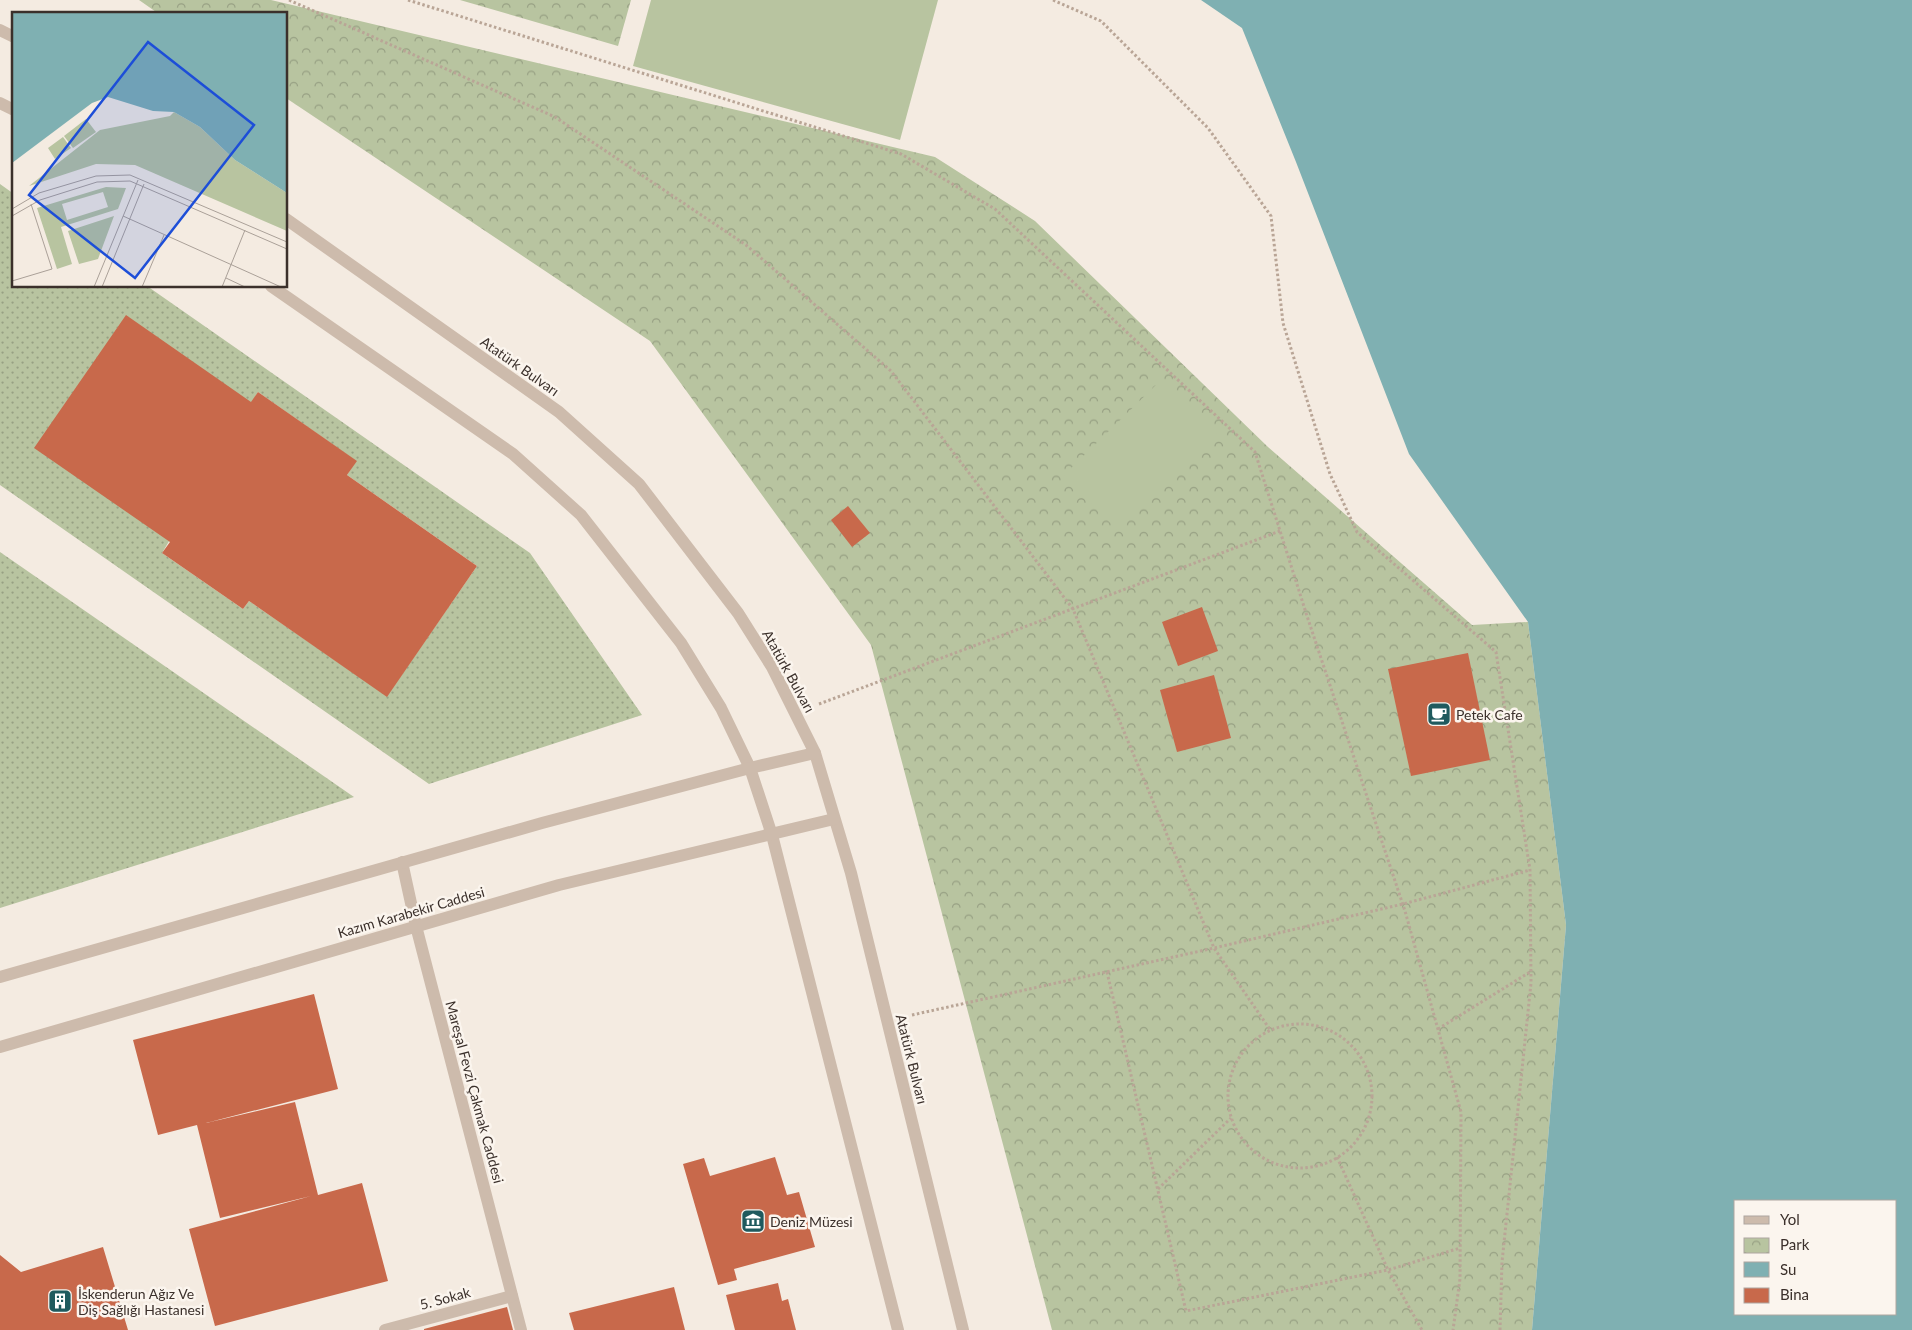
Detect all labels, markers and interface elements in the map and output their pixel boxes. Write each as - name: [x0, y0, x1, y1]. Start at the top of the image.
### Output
- inset map: [12, 12, 288, 288]
- street label: Atatürk Bulvarı: [477, 333, 563, 399]
- street label: Atatürk Bulvarı: [759, 627, 819, 715]
- cafe icon: Petek Cafe: [1426, 701, 1452, 727]
- place label: Petek Cafe: [1456, 706, 1523, 723]
- street label: Kazım Karabekir Caddesi: [336, 883, 486, 941]
- street label: Mareşal Fevzi Çakmak Caddesi: [442, 999, 508, 1185]
- street label: Atatürk Bulvarı: [893, 1012, 931, 1106]
- legend: [1734, 1200, 1897, 1315]
- museum icon: Deniz Müzesi: [740, 1208, 766, 1234]
- text: Yol: [1780, 1210, 1800, 1228]
- place label: Deniz Müzesi: [770, 1213, 853, 1230]
- text: Park: [1780, 1235, 1810, 1253]
- text: Su: [1780, 1260, 1796, 1278]
- street label: 5. Sokak: [418, 1283, 473, 1313]
- place label: İskenderun Ağız Ve Diş Sağlığı Hastanesi: [78, 1285, 204, 1318]
- text: Bina: [1780, 1285, 1809, 1303]
- building icon: İskenderun Ağız Ve Diş Sağlığı Hastanesi: [47, 1288, 73, 1314]

